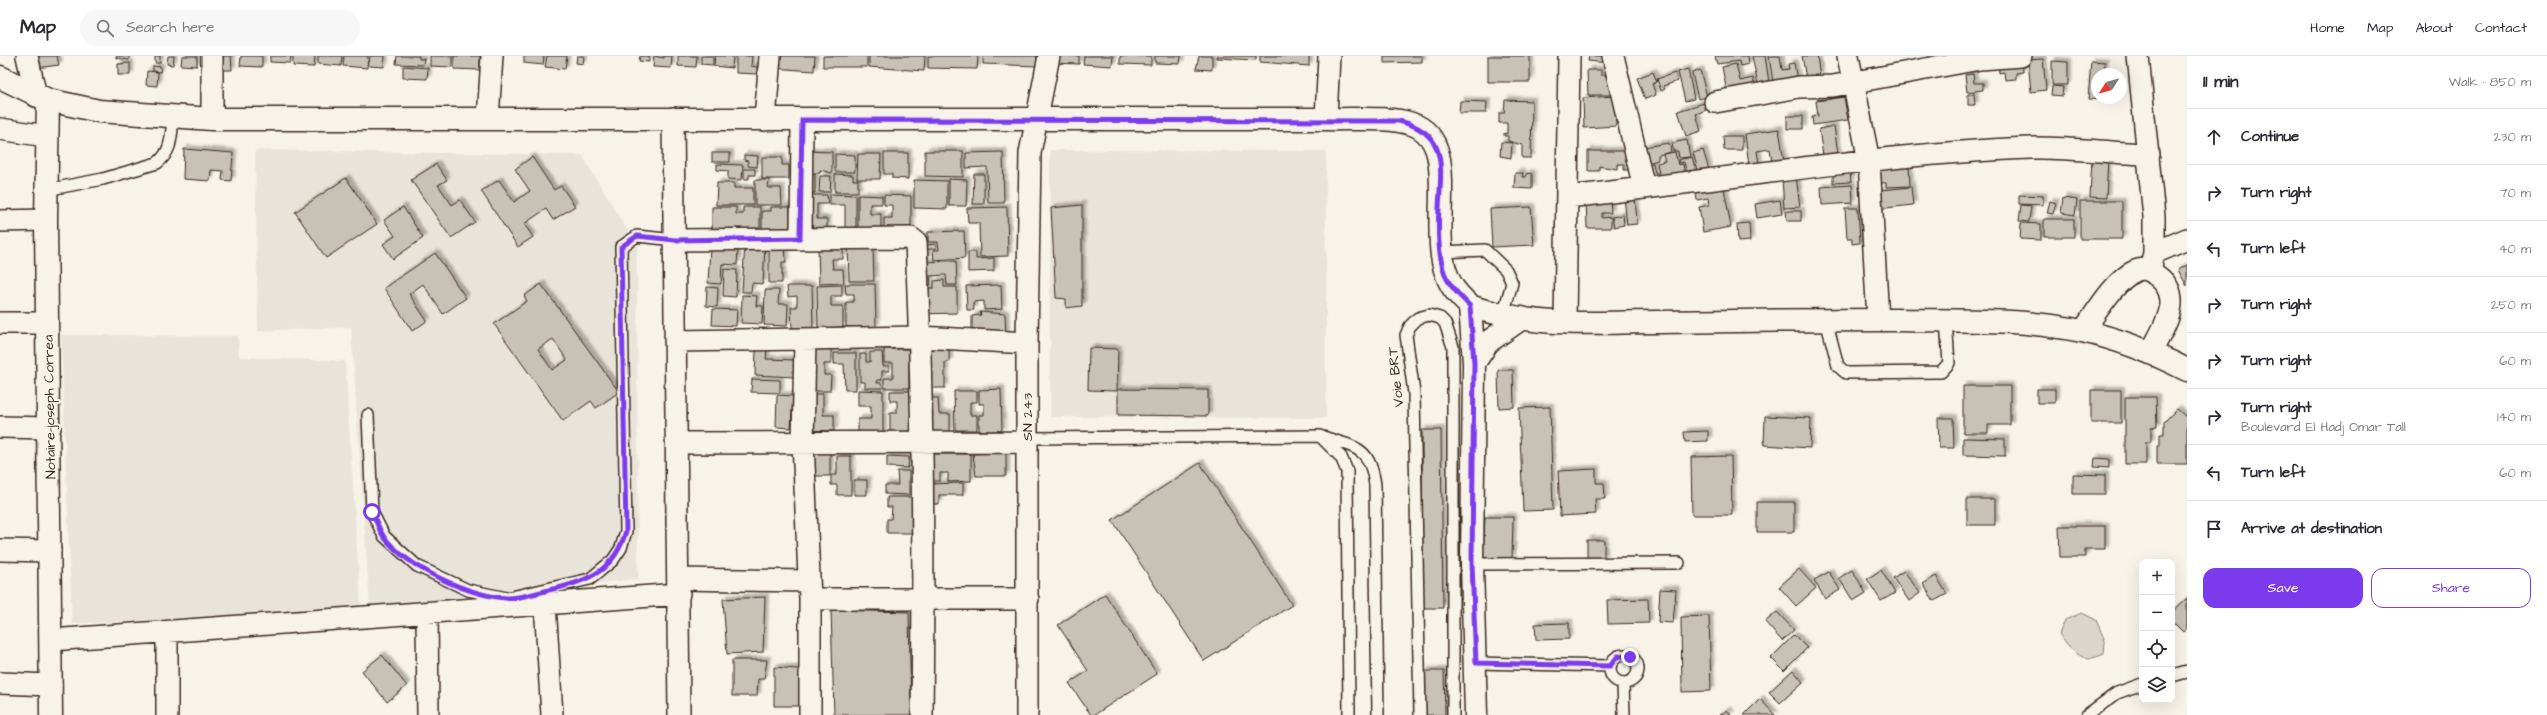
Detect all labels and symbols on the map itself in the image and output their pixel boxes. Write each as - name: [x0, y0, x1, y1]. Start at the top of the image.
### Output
- north arrow: [2091, 68, 2127, 104]
- street label: Notaire-joseph Correa: [39, 335, 61, 479]
- street label: Voie BRT: [1383, 345, 1409, 408]
- street label: SN 243: [1018, 393, 1038, 441]
- route start: [363, 503, 381, 521]
- route end: [1621, 648, 1639, 666]

